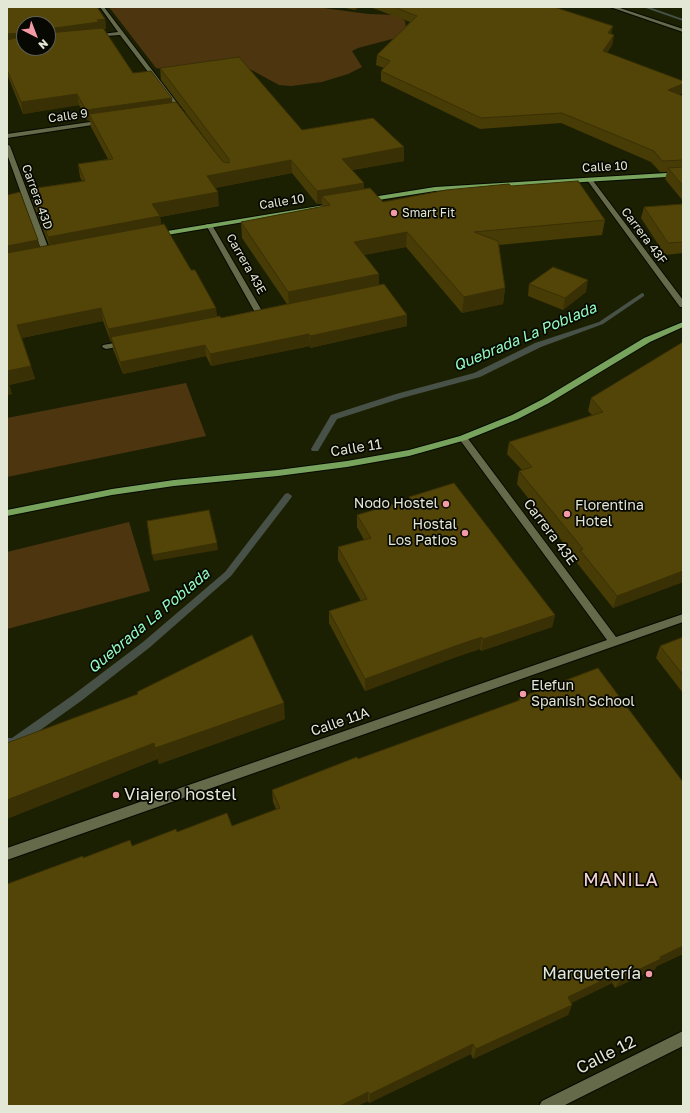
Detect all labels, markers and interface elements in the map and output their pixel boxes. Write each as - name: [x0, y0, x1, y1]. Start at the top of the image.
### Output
- north arrow: [16, 16, 56, 56]
- text: N: [36, 37, 51, 52]
- street label: Calle 9: [47, 106, 89, 126]
- street label: Calle 10: [582, 159, 628, 175]
- street label: Carrera 43D: [19, 162, 55, 232]
- street label: Calle 10: [258, 191, 306, 213]
- street label: Carrera 43F: [618, 205, 670, 267]
- place label: Smart Fit: [402, 206, 455, 220]
- marker: Smart Fit: [389, 208, 399, 218]
- street label: Carrera 43E: [223, 231, 269, 297]
- water label: Quebrada La Poblada: [451, 299, 599, 375]
- street label: Calle 11: [329, 436, 383, 460]
- place label: Nodo Hostel: [354, 496, 438, 512]
- street label: Carrera 43E: [520, 496, 580, 568]
- place label: Florentina Hotel: [575, 498, 644, 530]
- marker: Nodo Hostel: [441, 499, 451, 509]
- marker: Florentina Hotel: [562, 509, 572, 519]
- place label: Hostal Los Patios: [388, 517, 457, 550]
- marker: Hostal Los Patios: [460, 528, 470, 538]
- water label: Quebrada La Poblada: [84, 565, 214, 677]
- place label: Elefun Spanish School: [531, 678, 635, 710]
- marker: Elefun Spanish School: [518, 689, 528, 699]
- street label: Calle 11A: [309, 704, 371, 740]
- place label: Viajero hostel: [124, 785, 237, 805]
- marker: Viajero hostel: [111, 790, 121, 800]
- district label: MANILA: [583, 869, 659, 891]
- place label: Marquetería: [542, 964, 641, 984]
- marker: Marquetería: [644, 969, 654, 979]
- street label: Calle 12: [573, 1031, 639, 1079]

